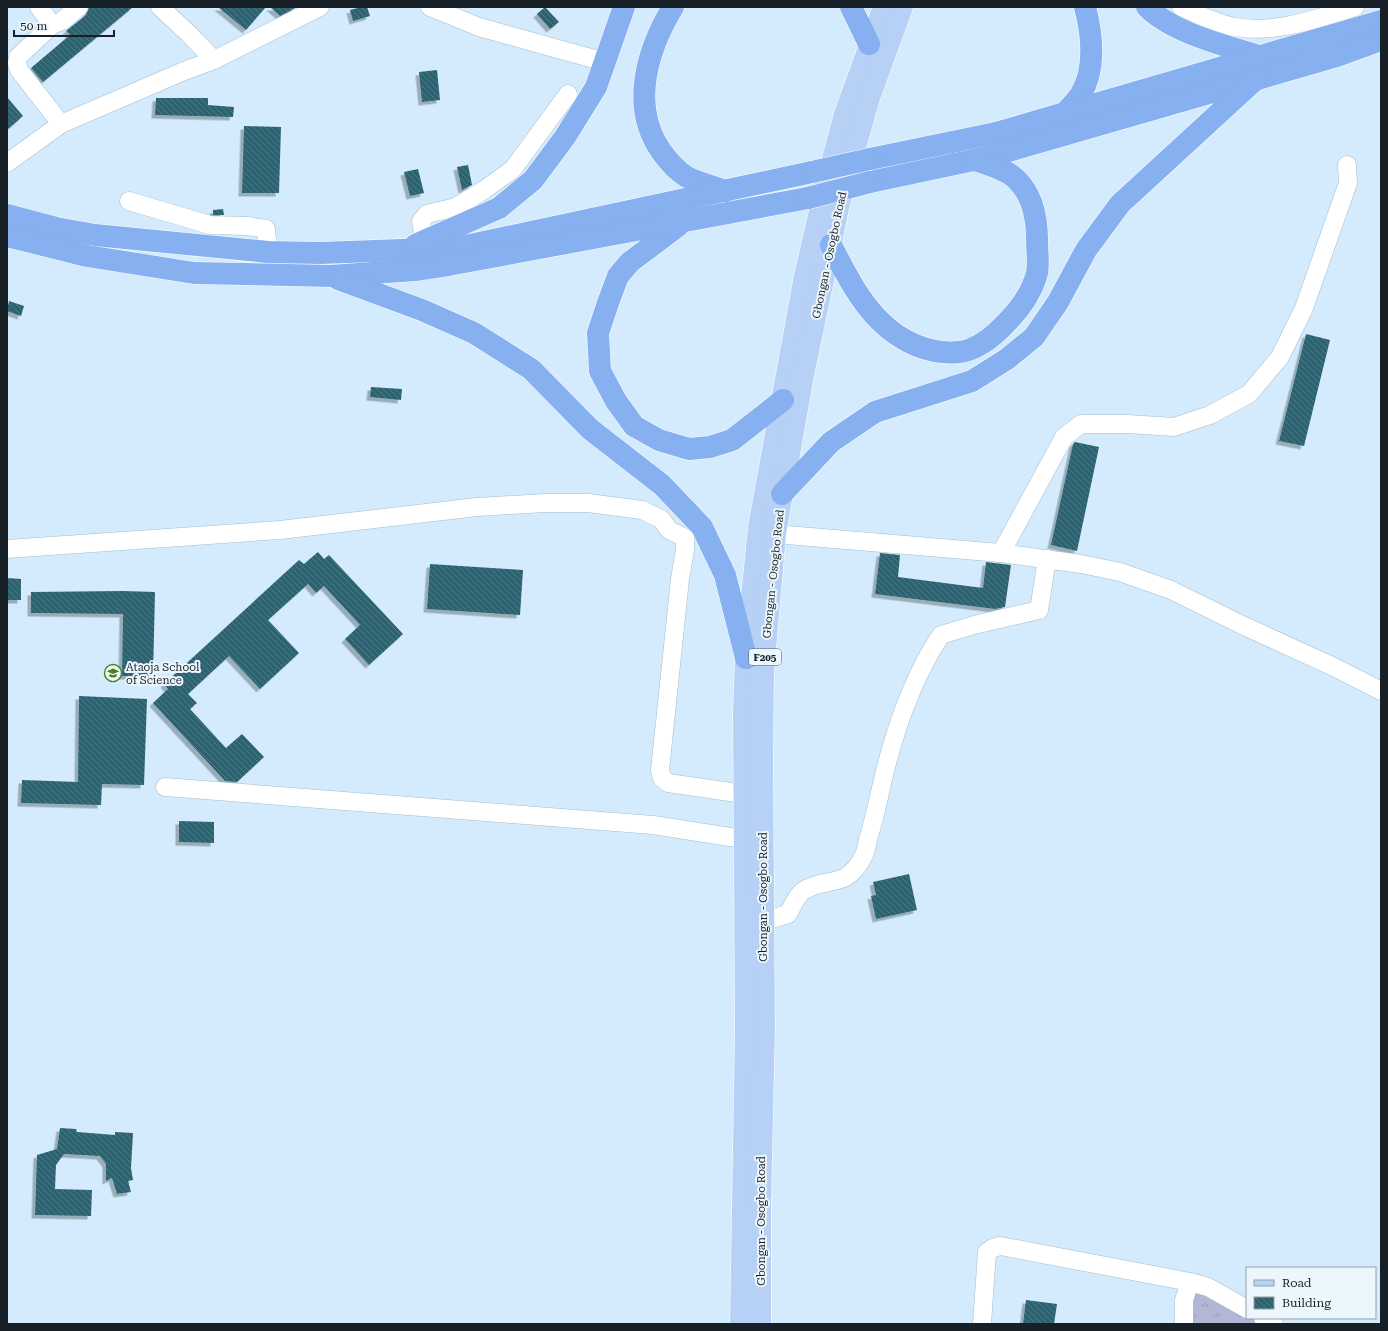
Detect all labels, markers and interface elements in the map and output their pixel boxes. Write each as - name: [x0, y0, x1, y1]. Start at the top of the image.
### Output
- scale bar: [14, 12, 114, 38]
- text: 50 m: [20, 19, 47, 33]
- street label: Gbongan - Osogbo Road: [810, 190, 849, 320]
- street label: Gbongan - Osogbo Road: [760, 509, 787, 639]
- road number: F205: [749, 649, 781, 665]
- place label: Ataoja School of Science: [126, 661, 200, 687]
- school or university icon: Ataoja School of Science: [103, 663, 123, 683]
- street label: Gbongan - Osogbo Road: [757, 832, 770, 962]
- street label: Gbongan - Osogbo Road: [755, 1156, 768, 1286]
- legend: [1246, 1267, 1376, 1319]
- text: Road: [1282, 1276, 1312, 1290]
- text: Building: [1282, 1296, 1331, 1310]

